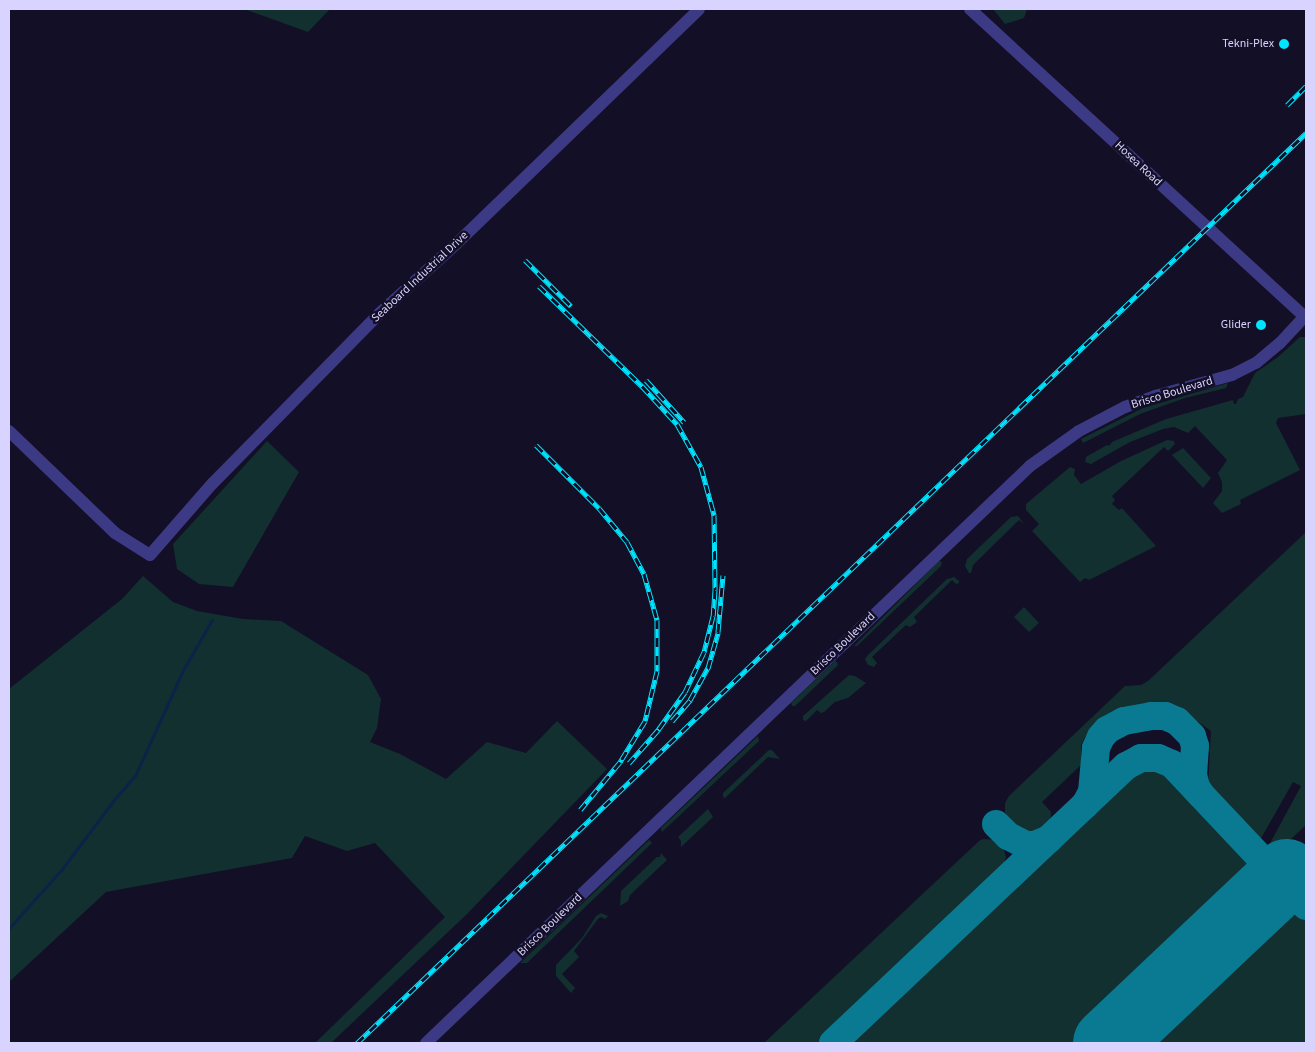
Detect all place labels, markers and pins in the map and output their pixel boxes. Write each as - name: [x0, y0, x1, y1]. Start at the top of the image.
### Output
- place label: Tekni-Plex: [1222, 37, 1274, 51]
- marker: Tekni-Plex: [1278, 38, 1290, 50]
- place label: Glider: [1221, 318, 1251, 332]
- marker: Glider: [1255, 319, 1267, 331]

